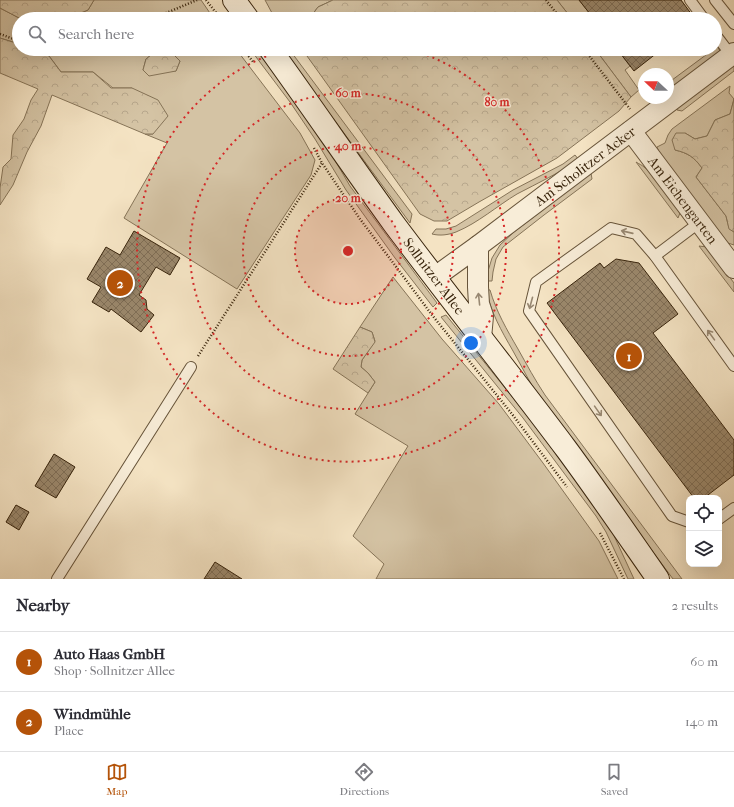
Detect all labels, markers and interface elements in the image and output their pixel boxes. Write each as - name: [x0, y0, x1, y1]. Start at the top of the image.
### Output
- search box: [12, 12, 722, 56]
- icon: search: [26, 23, 48, 45]
- text: Search here: [58, 25, 134, 43]
- north arrow: [638, 68, 674, 104]
- text: 60 m: [335, 86, 362, 100]
- text: 80 m: [484, 95, 511, 109]
- street label: Am Scholitzer Acker: [531, 123, 639, 210]
- text: 40 m: [334, 139, 362, 154]
- street label: Am Eichengarten: [644, 152, 721, 247]
- text: 20 m: [335, 191, 362, 205]
- one-way arrow: [621, 227, 634, 235]
- street label: Sollnitzer Allee: [399, 235, 468, 318]
- centre of rings: [341, 244, 355, 258]
- pin: 2: [107, 268, 133, 298]
- one-way arrow: [476, 293, 483, 306]
- one-way arrow: [527, 296, 534, 309]
- one-way arrow: [707, 329, 715, 340]
- your location: [461, 333, 481, 353]
- pin: 1: [616, 341, 642, 371]
- one-way arrow: [594, 405, 602, 416]
- map controls: [686, 495, 722, 567]
- button: locate: [686, 495, 722, 531]
- button: layers: [686, 531, 722, 567]
- text: Nearby: [16, 595, 70, 615]
- text: 2 results: [672, 598, 718, 613]
- text: Auto Haas GmbH: [54, 645, 165, 663]
- text: 1: [27, 654, 31, 669]
- text: 60 m: [690, 654, 718, 669]
- text: Shop · Sollnitzer Allee: [54, 663, 175, 678]
- text: Windmühle: [54, 705, 131, 723]
- text: 2: [26, 714, 32, 729]
- text: 140 m: [685, 714, 718, 729]
- text: Place: [54, 723, 84, 738]
- tab: Map: [106, 761, 128, 798]
- tab: Directions: [340, 761, 389, 798]
- tab: Saved: [601, 761, 628, 798]

